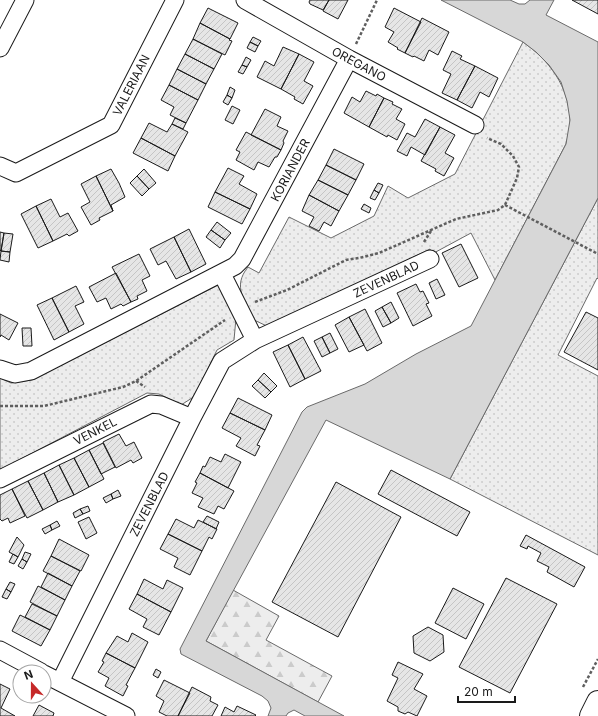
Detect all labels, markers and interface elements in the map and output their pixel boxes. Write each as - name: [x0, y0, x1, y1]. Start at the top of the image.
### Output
- street label: OREGANO: [329, 43, 389, 85]
- street label: VALERIAAN: [109, 52, 153, 118]
- street label: KORIANDER: [267, 136, 313, 204]
- street label: ZEVENBLAD: [351, 257, 421, 301]
- street label: VENKEL: [71, 414, 119, 448]
- street label: ZEVENBLAD: [126, 469, 172, 539]
- north arrow: [12, 664, 52, 704]
- text: N: [22, 667, 35, 683]
- scale bar: [458, 678, 515, 704]
- text: 20 m: [464, 684, 493, 699]

